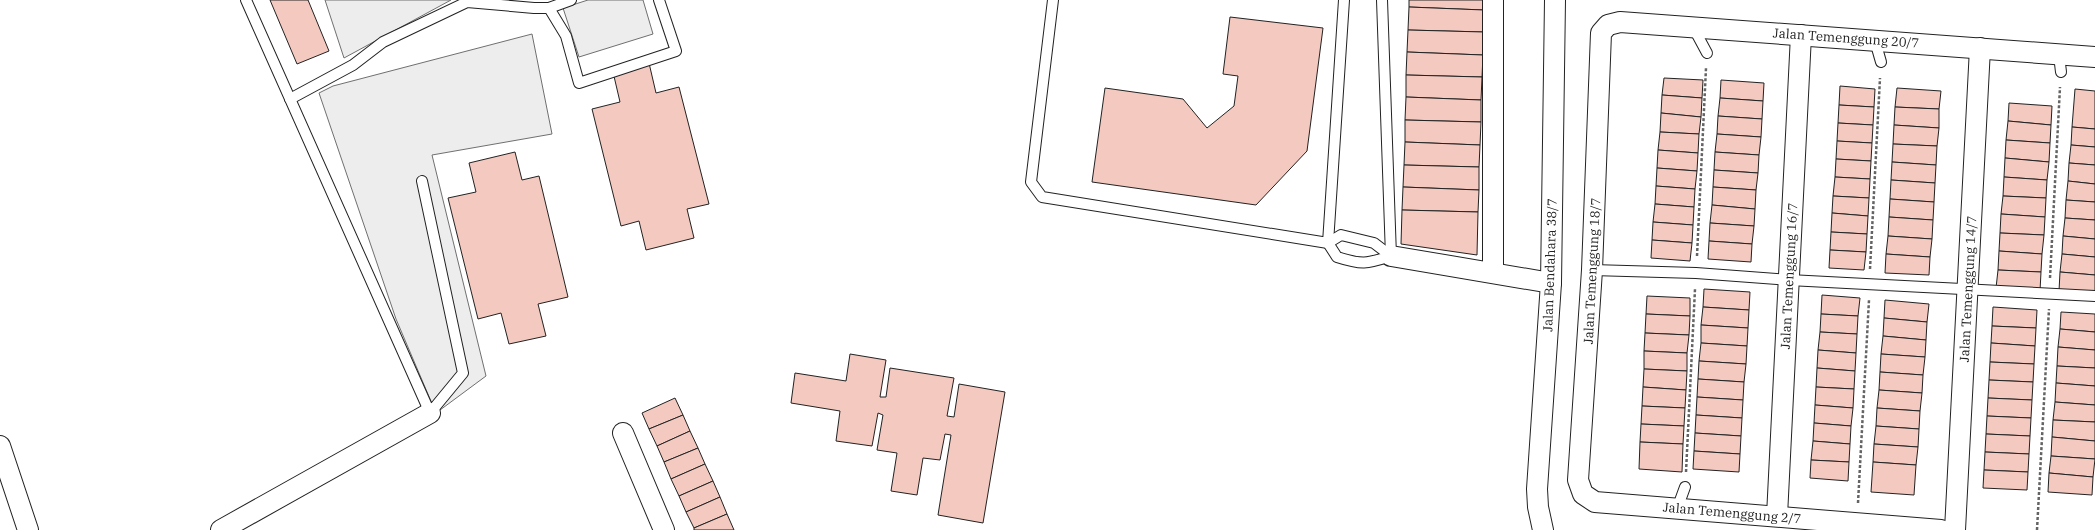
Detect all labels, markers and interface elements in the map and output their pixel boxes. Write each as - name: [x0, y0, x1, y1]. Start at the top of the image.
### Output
- street label: Jalan Temenggung 20/7: [1772, 24, 1920, 52]
- street label: Jalan Temenggung 18/7: [1580, 197, 1604, 345]
- street label: Jalan Bendahara 38/7: [1539, 198, 1561, 332]
- street label: Jalan Temenggung 16/7: [1777, 202, 1801, 350]
- street label: Jalan Temenggung 14/7: [1956, 215, 1980, 363]
- street label: Jalan Temenggung 2/7: [1662, 498, 1802, 528]

